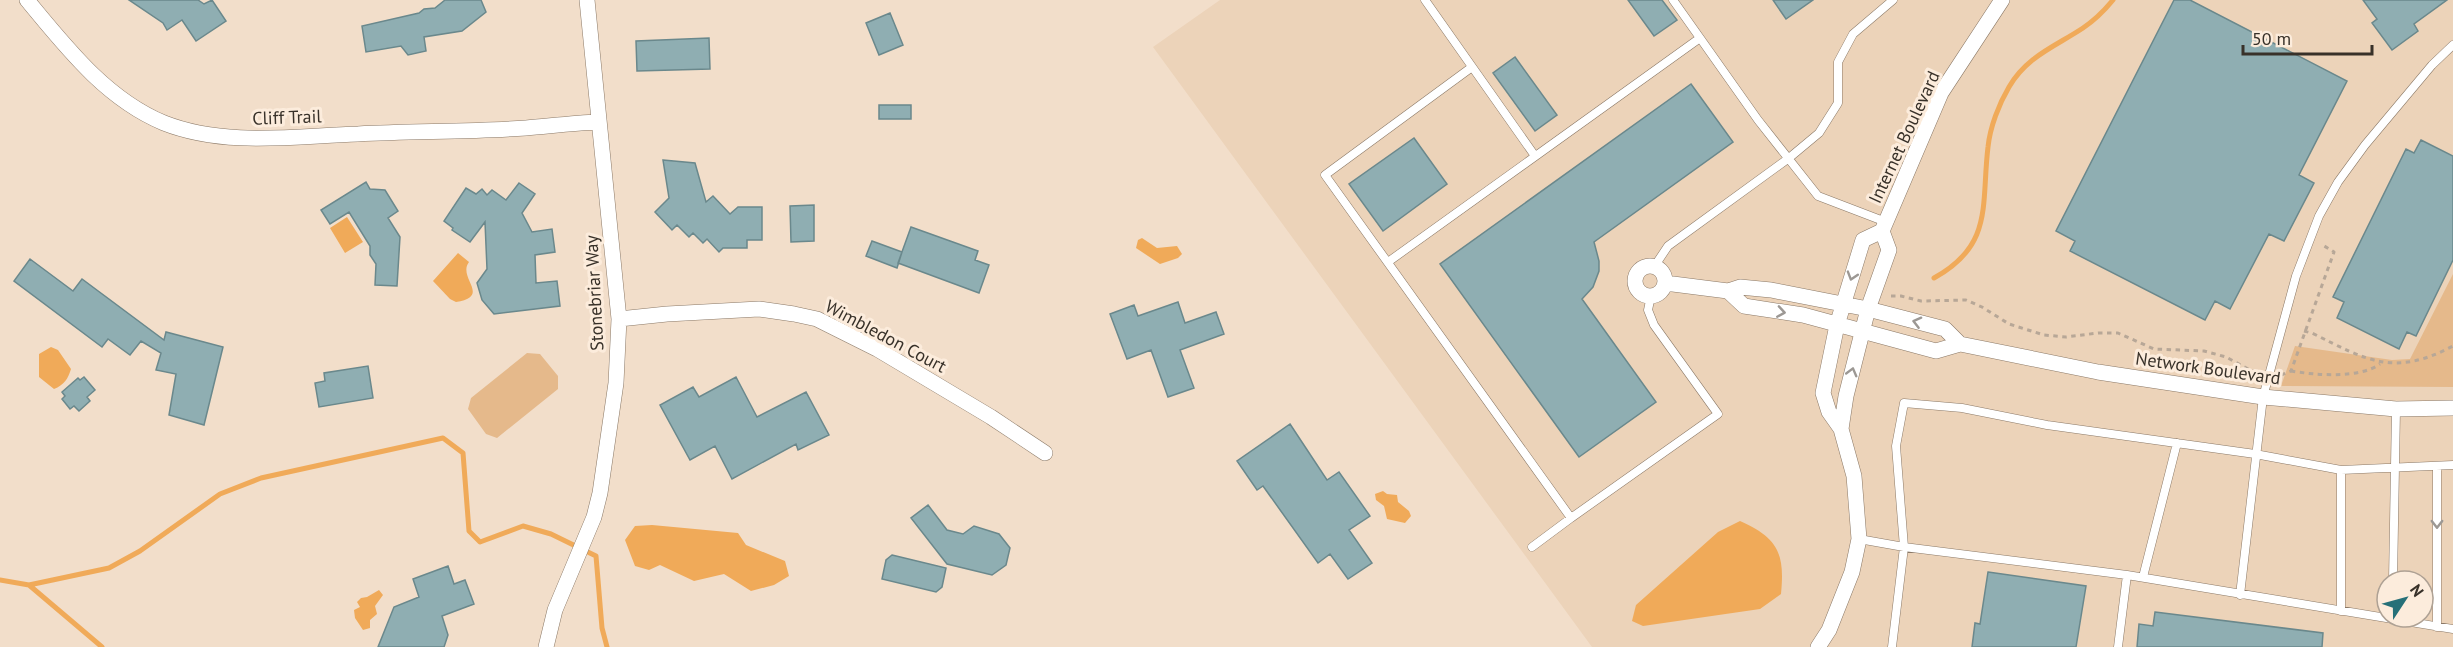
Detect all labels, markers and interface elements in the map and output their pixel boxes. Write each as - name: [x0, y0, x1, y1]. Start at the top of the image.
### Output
- scale bar: [2243, 18, 2372, 56]
- text: 50 m: [2252, 27, 2291, 50]
- street label: Internet Boulevard: [1863, 67, 1945, 207]
- street label: Cliff Trail: [252, 104, 323, 130]
- street label: Stonebriar Way: [579, 234, 609, 351]
- one-way arrow: [1847, 270, 1859, 281]
- street label: Wimbledon Court: [821, 294, 951, 378]
- one-way arrow: [1776, 305, 1785, 317]
- one-way arrow: [1912, 316, 1922, 329]
- street label: Network Boulevard: [2134, 346, 2282, 390]
- one-way arrow: [1845, 367, 1858, 377]
- one-way arrow: [2431, 520, 2443, 529]
- north arrow: [2375, 569, 2435, 629]
- text: N: [2406, 580, 2428, 600]

